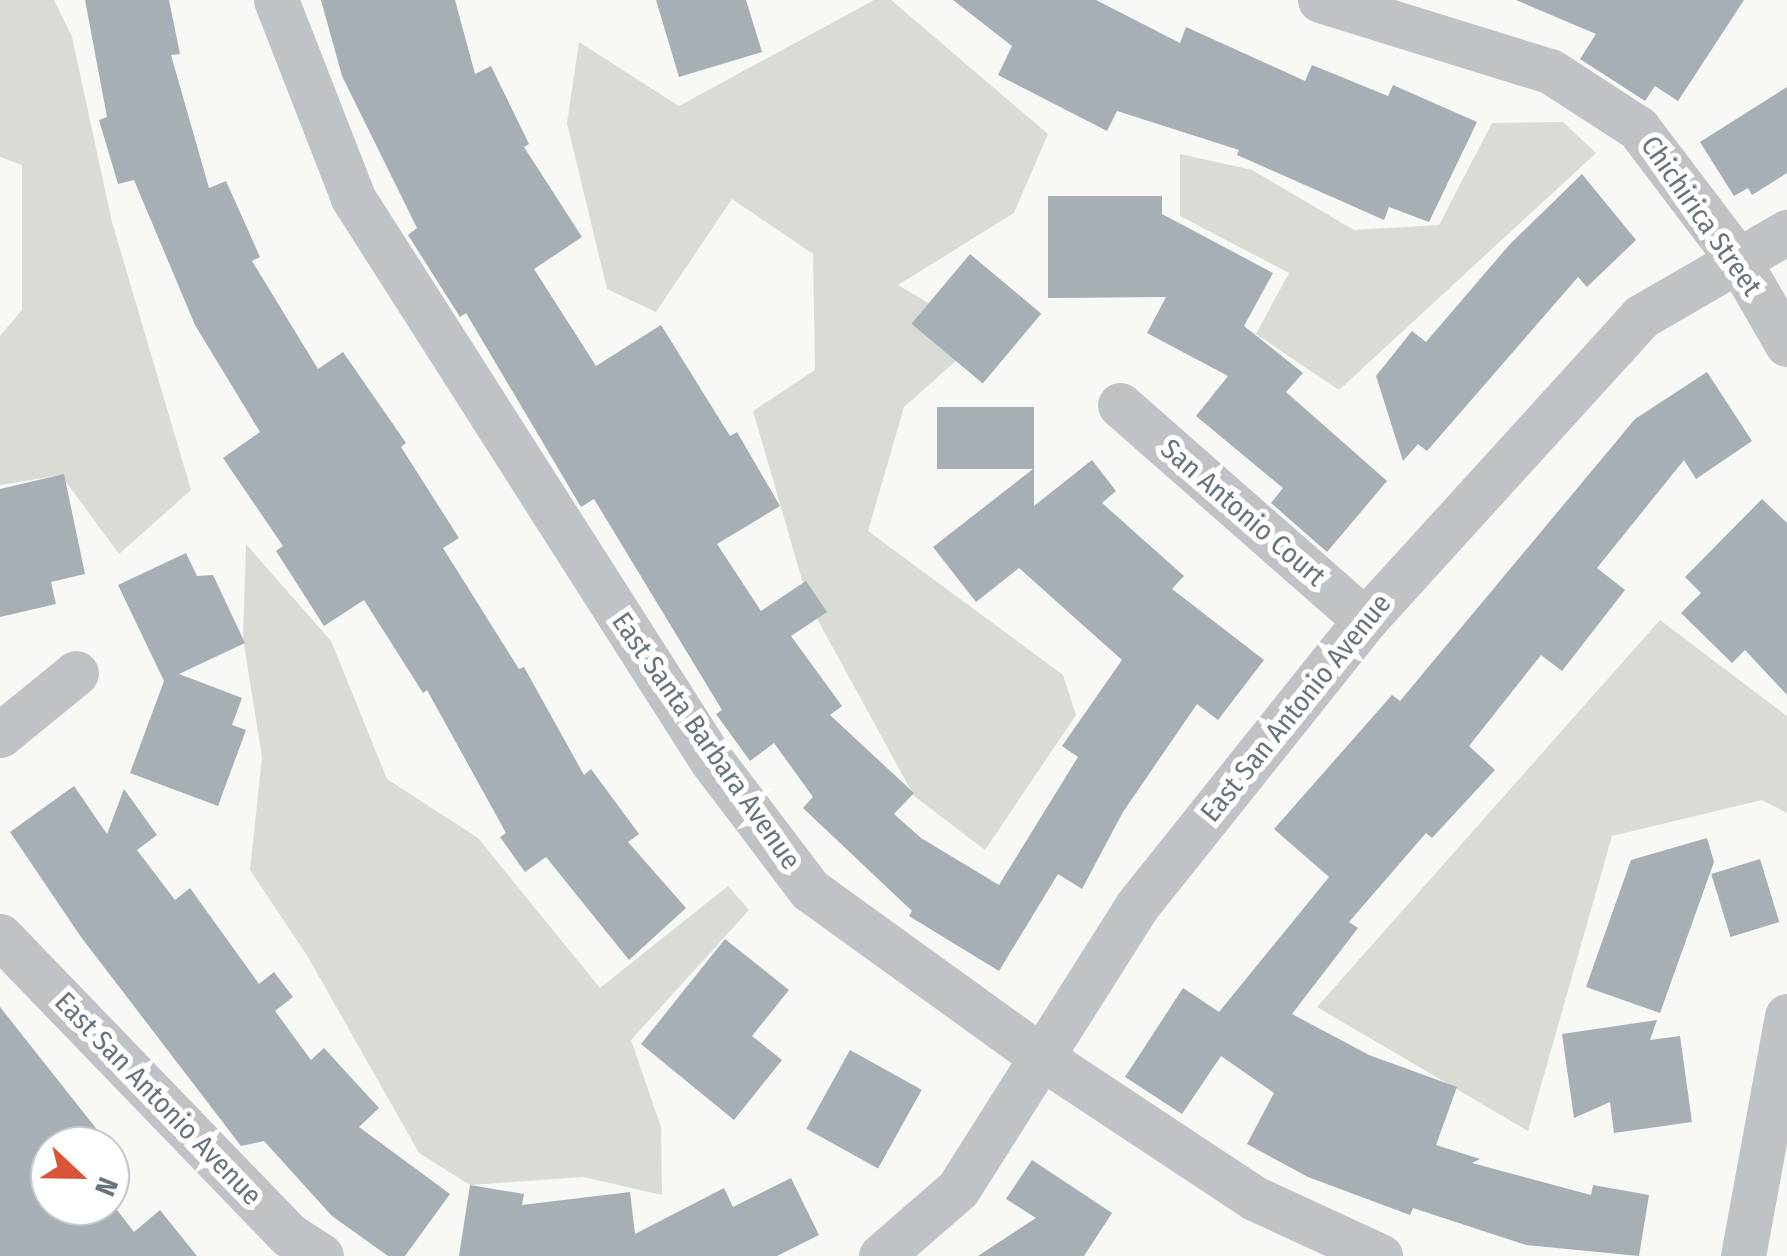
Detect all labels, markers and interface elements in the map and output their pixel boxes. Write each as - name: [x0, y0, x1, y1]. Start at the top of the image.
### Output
- street label: Chichirica Street: [1634, 130, 1768, 302]
- street label: San Antonio Court: [1154, 432, 1332, 594]
- street label: East San Antonio Avenue: [1194, 587, 1398, 829]
- street label: East Santa Barbara Avenue: [604, 606, 808, 876]
- street label: East San Antonio Avenue: [48, 985, 268, 1213]
- north arrow: [30, 1126, 130, 1226]
- text: N: [88, 1173, 125, 1201]

